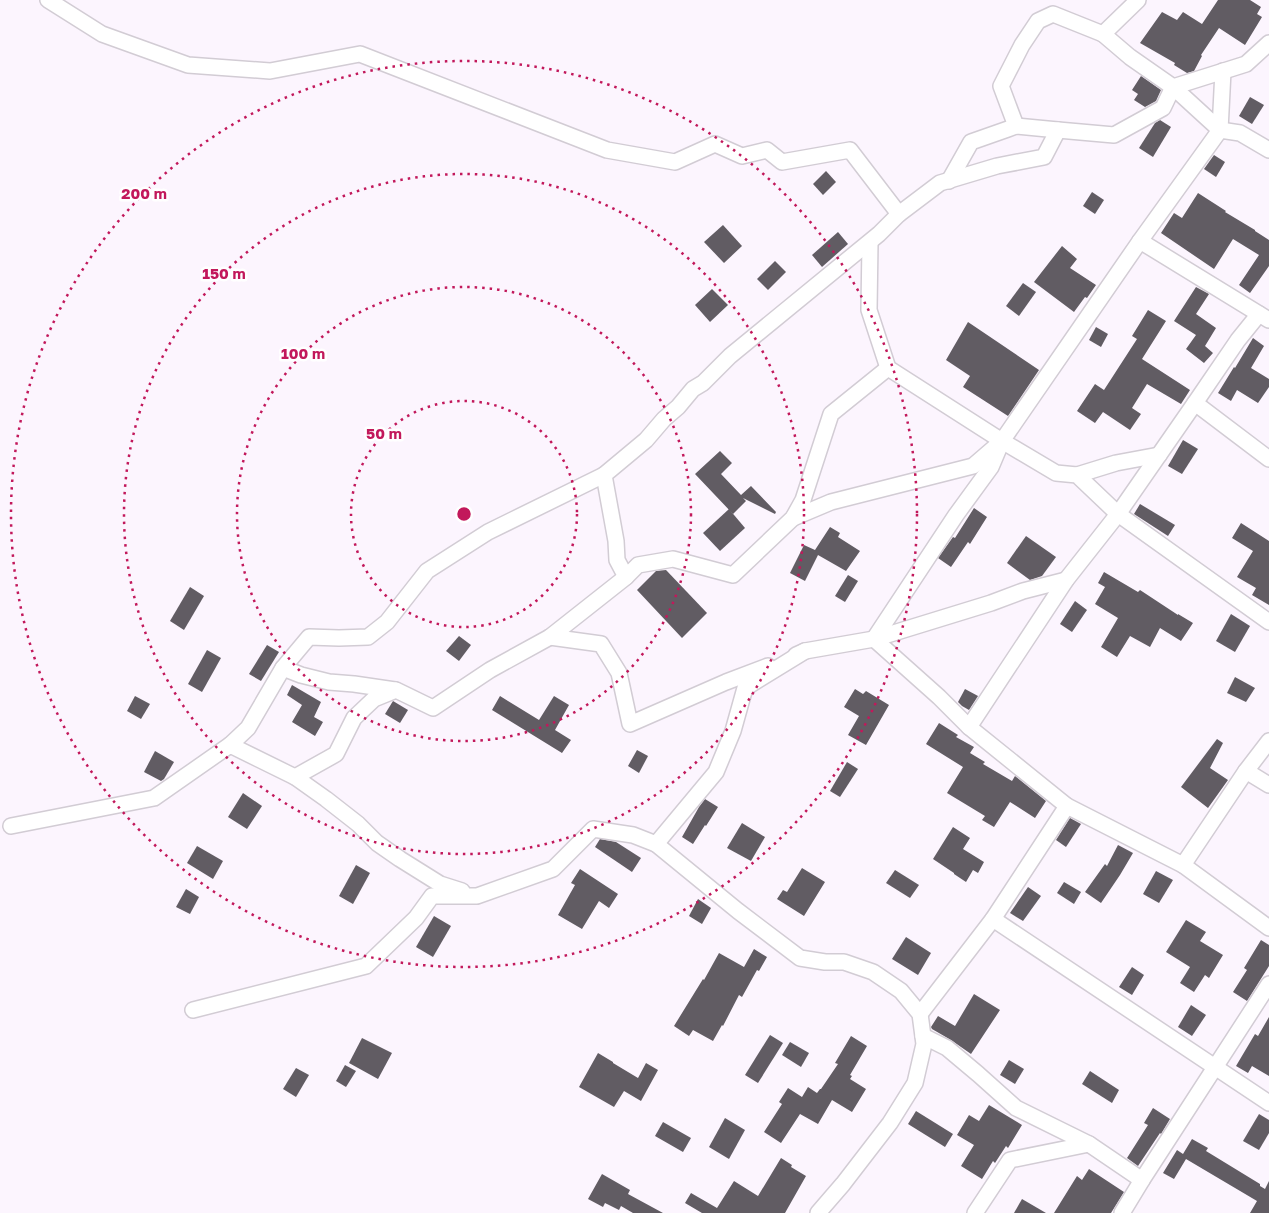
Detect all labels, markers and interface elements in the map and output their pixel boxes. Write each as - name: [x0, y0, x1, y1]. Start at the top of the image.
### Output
- text: 200 m: [121, 184, 167, 202]
- text: 150 m: [202, 264, 246, 282]
- text: 100 m: [281, 344, 325, 362]
- text: 50 m: [366, 424, 402, 442]
- centre of rings: [455, 505, 473, 523]

